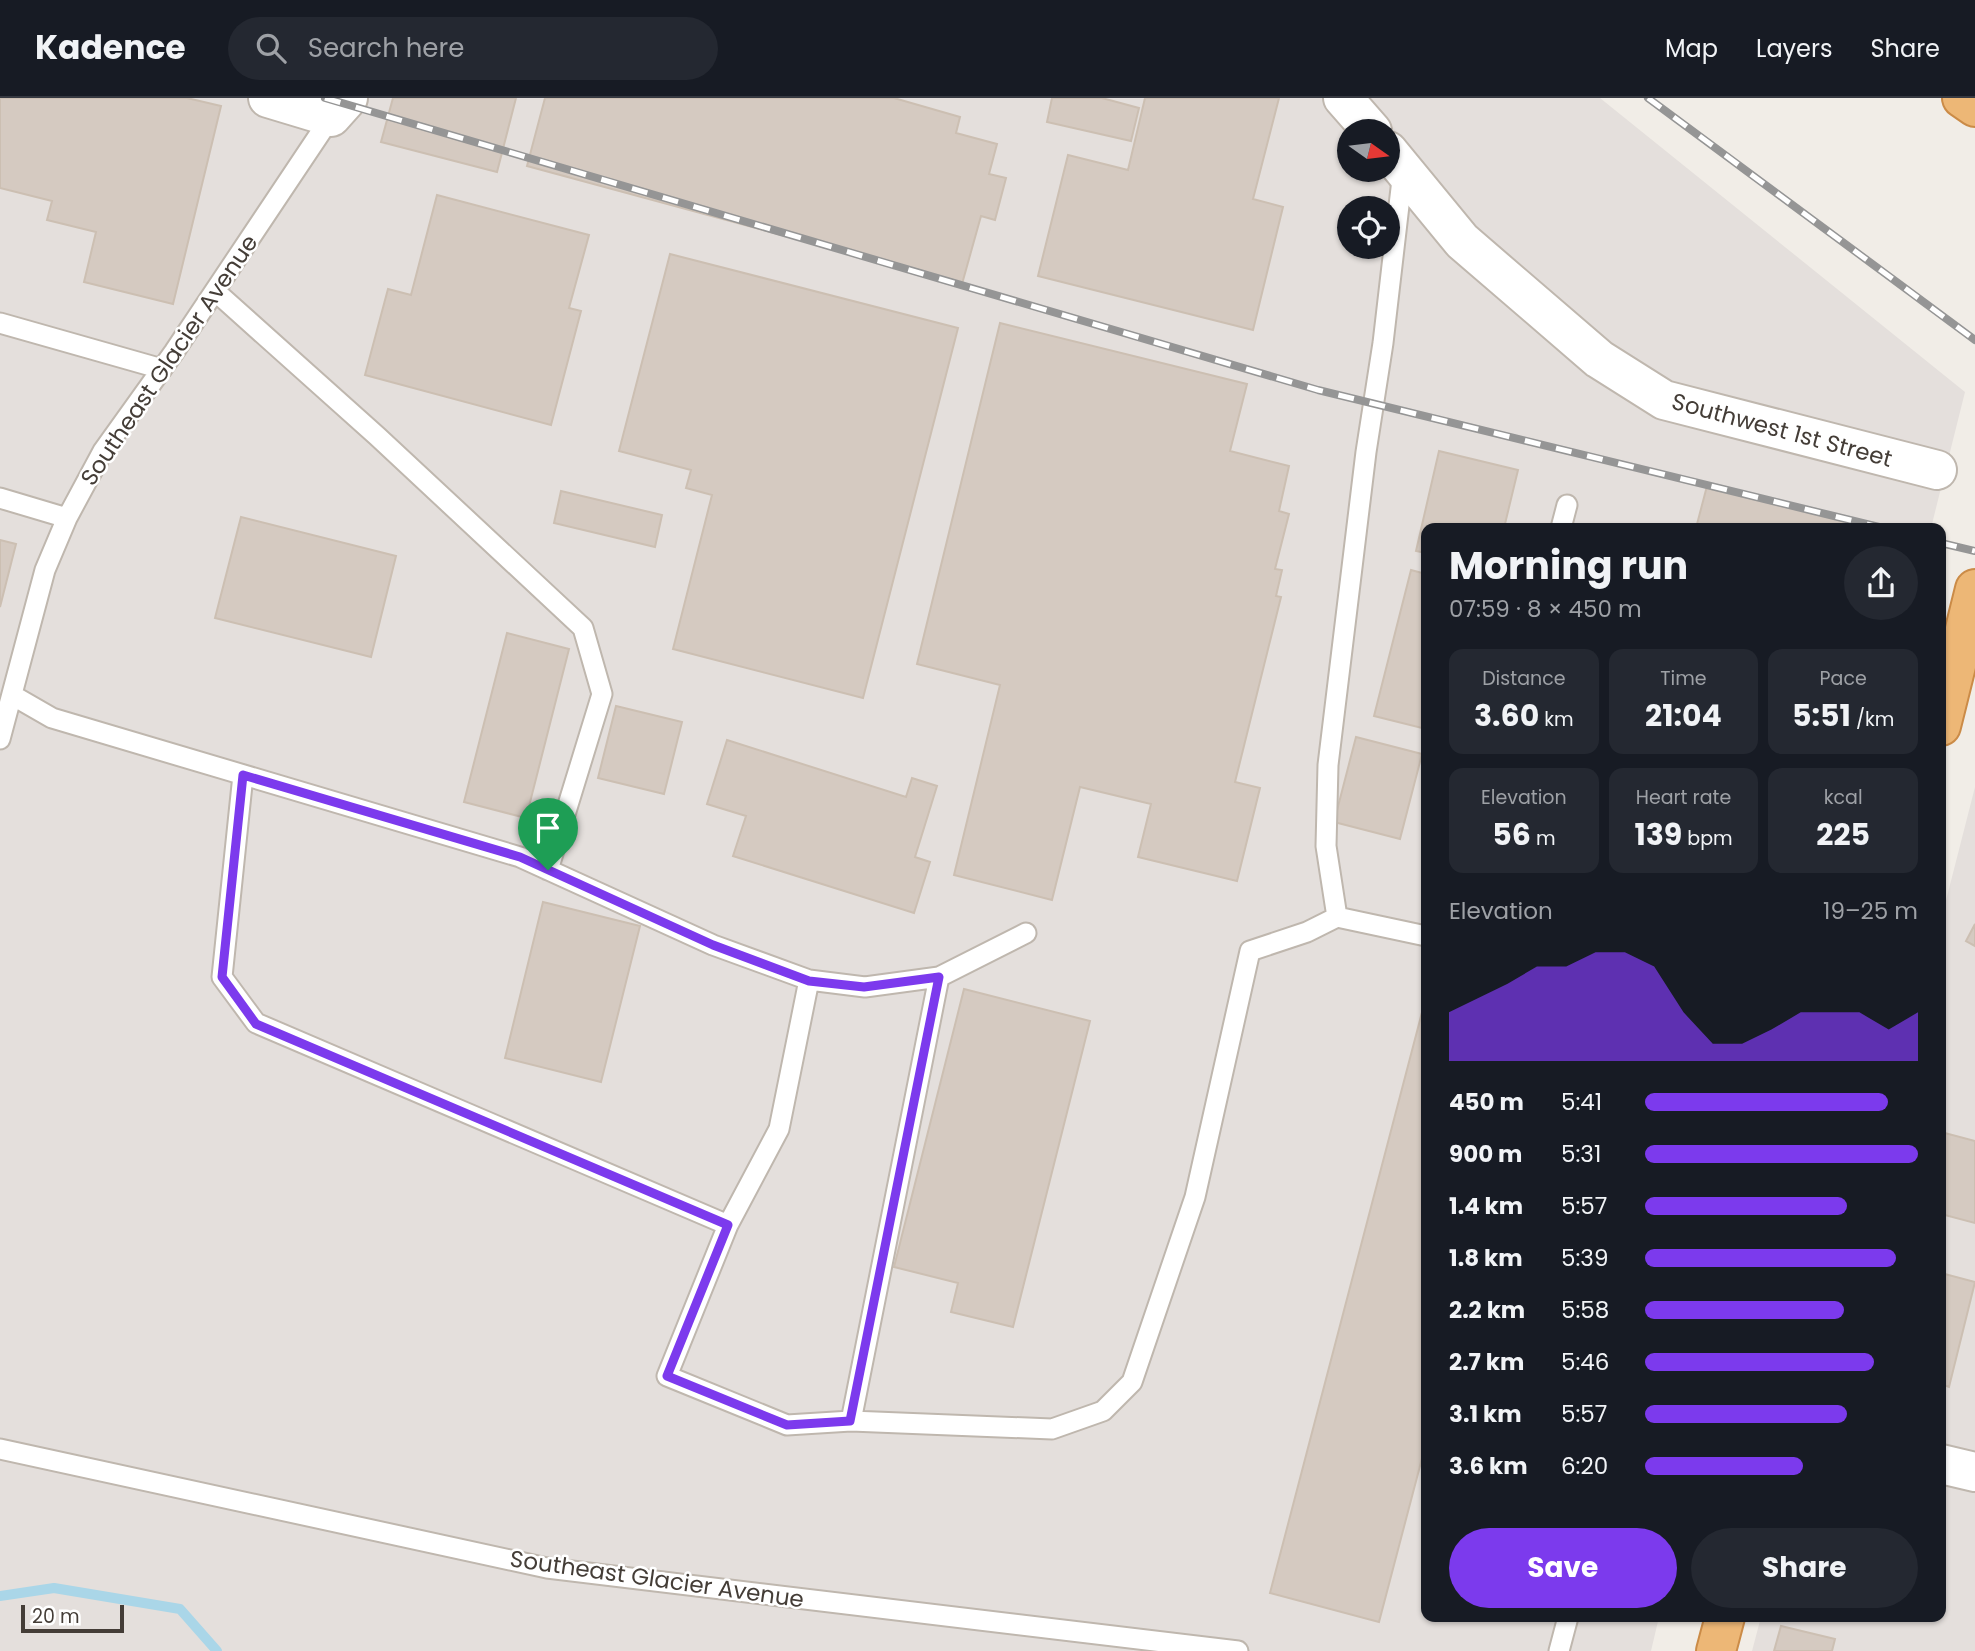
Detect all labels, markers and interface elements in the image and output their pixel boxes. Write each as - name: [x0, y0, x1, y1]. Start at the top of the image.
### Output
- search box: [228, 17, 718, 80]
- text: Kadence: [35, 24, 186, 71]
- icon: search: [252, 29, 290, 67]
- text: Search here: [308, 30, 464, 66]
- text: Map: [1665, 32, 1718, 65]
- text: Layers: [1756, 32, 1832, 65]
- text: Share: [1870, 32, 1940, 65]
- north arrow: [1337, 119, 1400, 182]
- map controls: [1337, 119, 1400, 259]
- button: locate: [1337, 196, 1400, 259]
- street label: Southeast Glacier Avenue: [73, 228, 265, 492]
- street label: Southwest 1st Street: [1668, 385, 1896, 475]
- text: Morning run: [1449, 539, 1688, 592]
- button: share: [1844, 546, 1918, 620]
- text: 07:59 · 8 × 450 m: [1449, 593, 1642, 625]
- text: Distance: [1482, 665, 1565, 692]
- text: Time: [1660, 665, 1707, 692]
- text: Pace: [1820, 665, 1867, 692]
- text: 3.60: [1474, 694, 1539, 737]
- text: 21:04: [1645, 694, 1722, 737]
- text: 5:51: [1792, 694, 1851, 737]
- text: km: [1539, 706, 1574, 733]
- text: /km: [1851, 706, 1894, 733]
- text: Elevation: [1481, 784, 1567, 811]
- text: Heart rate: [1636, 784, 1731, 811]
- text: kcal: [1824, 784, 1863, 811]
- pin: [518, 798, 578, 870]
- icon: arrive: [529, 809, 567, 847]
- text: 56: [1492, 813, 1531, 856]
- text: 139: [1634, 813, 1682, 856]
- text: 225: [1816, 813, 1870, 856]
- text: m: [1531, 825, 1555, 852]
- text: bpm: [1682, 825, 1733, 852]
- text: Elevation: [1449, 895, 1553, 927]
- text: 19–25 m: [1823, 895, 1918, 927]
- text: 450 m: [1449, 1086, 1524, 1118]
- text: 5:41: [1561, 1086, 1602, 1118]
- text: 900 m: [1449, 1138, 1522, 1170]
- text: 5:31: [1561, 1138, 1601, 1170]
- text: 1.4 km: [1449, 1190, 1523, 1222]
- text: 5:57: [1561, 1190, 1607, 1222]
- text: 1.8 km: [1449, 1242, 1523, 1274]
- text: 5:39: [1561, 1242, 1608, 1274]
- text: 2.2 km: [1449, 1294, 1525, 1326]
- text: 5:58: [1561, 1294, 1609, 1326]
- text: 2.7 km: [1449, 1346, 1524, 1378]
- text: 5:46: [1561, 1346, 1609, 1378]
- text: 3.1 km: [1449, 1398, 1522, 1430]
- text: 5:57: [1561, 1398, 1607, 1430]
- text: 3.6 km: [1449, 1450, 1528, 1482]
- text: 6:20: [1561, 1450, 1608, 1482]
- button: Save: [1449, 1528, 1677, 1608]
- button: Share: [1691, 1528, 1918, 1608]
- street label: Southeast Glacier Avenue: [508, 1543, 806, 1615]
- scale bar: [21, 1602, 124, 1634]
- text: 20 m: [32, 1603, 80, 1630]

